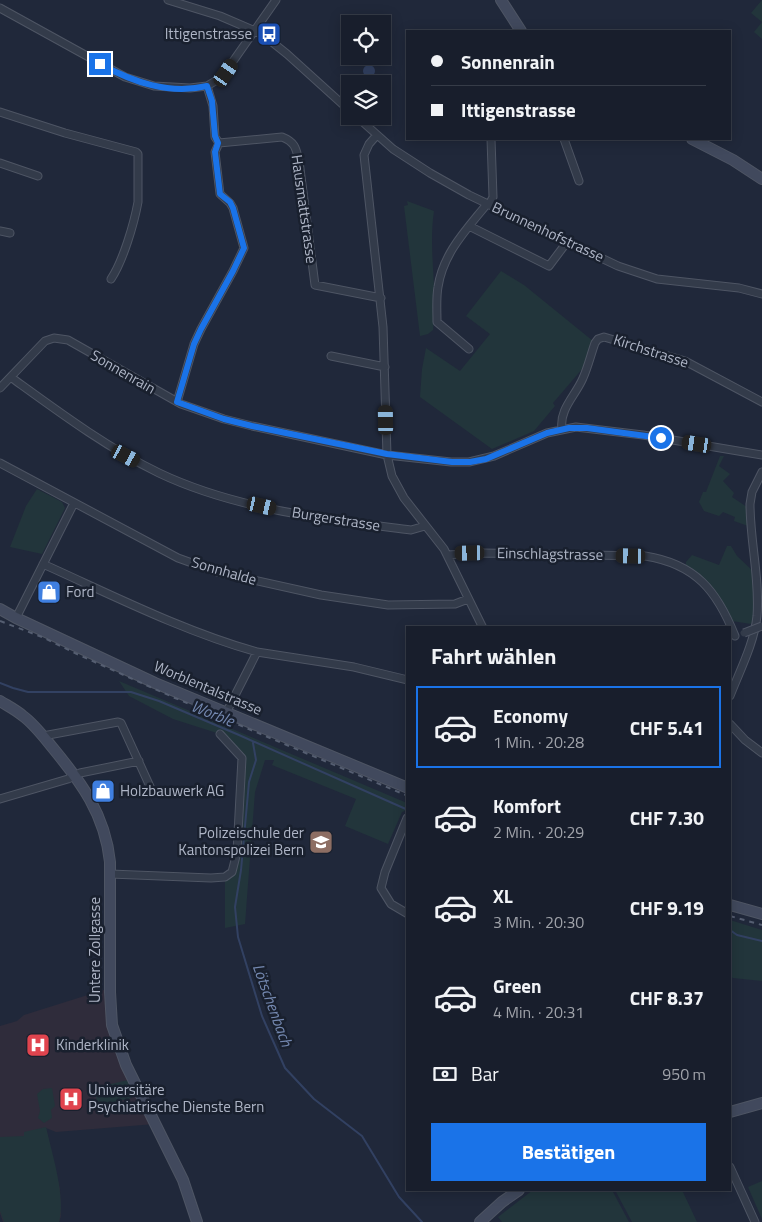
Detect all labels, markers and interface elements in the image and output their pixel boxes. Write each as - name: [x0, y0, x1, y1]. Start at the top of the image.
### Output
- map controls: [341, 15, 391, 125]
- button: locate: [341, 15, 391, 65]
- bus stop icon: Ittigenstrasse: [256, 21, 282, 47]
- place label: Ittigenstrasse: [165, 22, 252, 45]
- text: Sonnenrain: [461, 47, 555, 76]
- route end: [89, 53, 111, 75]
- car: [211, 56, 240, 90]
- button: layers: [341, 75, 391, 125]
- text: Ittigenstrasse: [461, 95, 576, 124]
- street label: Hausmattstrasse: [285, 153, 324, 265]
- street label: Brunnenhofstrasse: [488, 195, 608, 268]
- street label: Kirchstrasse: [611, 328, 692, 374]
- street label: Sonnenrain: [86, 344, 160, 399]
- car: [378, 405, 393, 435]
- route start: [650, 427, 672, 449]
- car: [681, 434, 712, 454]
- car: [109, 442, 142, 470]
- car: [245, 495, 278, 517]
- street label: Burgerstrasse: [290, 500, 382, 537]
- street label: Einschlagstrasse: [497, 541, 603, 566]
- car: [454, 545, 485, 561]
- car: [615, 548, 646, 564]
- street label: Sonnhalde: [189, 550, 259, 591]
- shop icon: Ford: [36, 579, 62, 605]
- place label: Ford: [66, 580, 94, 603]
- text: Fahrt wählen: [431, 639, 556, 673]
- street label: Worblentalstrasse: [151, 657, 265, 719]
- water label: Worble: [189, 696, 237, 730]
- text: Economy: [493, 701, 568, 730]
- icon: car: [433, 705, 478, 750]
- text: CHF 5.41: [630, 713, 704, 742]
- text: 1 Min. · 20:28: [493, 730, 584, 754]
- shop icon: Holzbauwerk AG: [90, 778, 116, 804]
- place label: Holzbauwerk AG: [120, 779, 224, 802]
- text: Komfort: [493, 791, 561, 820]
- icon: car: [433, 795, 478, 840]
- text: CHF 7.30: [630, 803, 704, 832]
- text: 2 Min. · 20:29: [493, 820, 584, 844]
- place label: Polizeischule der Kantonspolizei Bern: [178, 821, 304, 861]
- school or university icon: Polizeischule der Kantonspolizei Bern: [308, 829, 334, 855]
- text: XL: [493, 881, 513, 910]
- icon: car: [433, 885, 478, 930]
- text: CHF 9.19: [630, 893, 704, 922]
- street label: Untere Zollgasse: [83, 897, 106, 1003]
- text: 3 Min. · 20:30: [493, 910, 584, 934]
- water label: Lötschenbach: [247, 960, 299, 1051]
- text: Green: [493, 971, 542, 1000]
- icon: car: [433, 975, 478, 1020]
- text: CHF 8.37: [630, 983, 704, 1012]
- text: 4 Min. · 20:31: [493, 1000, 584, 1024]
- hospital icon: Kinderklinik: [25, 1032, 51, 1058]
- place label: Kinderklinik: [56, 1033, 129, 1056]
- text: Bar: [471, 1059, 499, 1088]
- icon: cash: [431, 1060, 459, 1088]
- text: 950 m: [662, 1062, 706, 1086]
- place label: Universitäre Psychiatrische Dienste Bern: [88, 1078, 264, 1118]
- hospital icon: Universitäre Psychiatrische Dienste Bern: [58, 1086, 84, 1112]
- button: Bestätigen: [431, 1123, 706, 1181]

